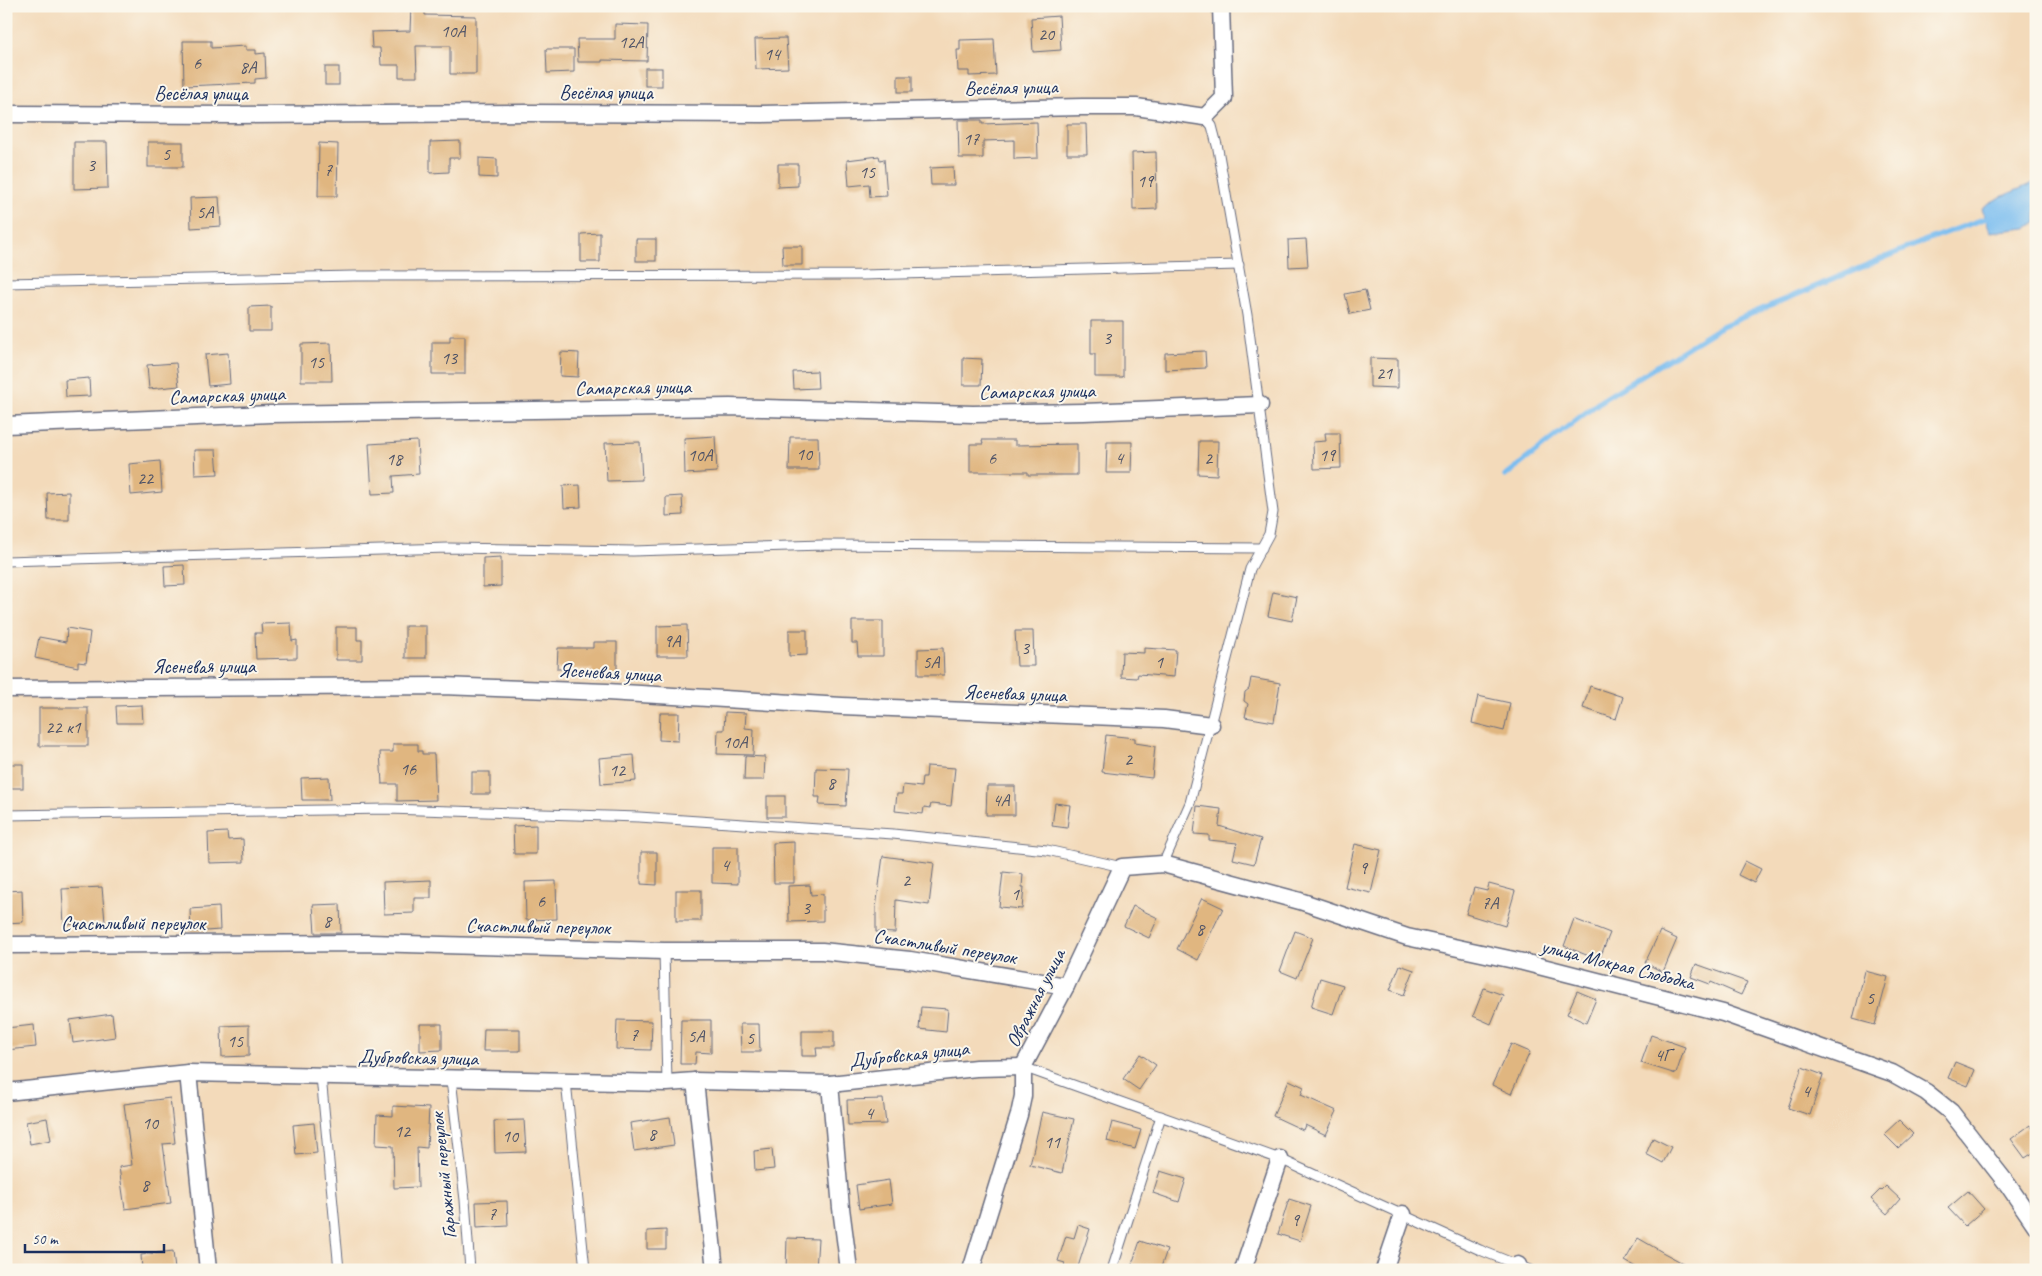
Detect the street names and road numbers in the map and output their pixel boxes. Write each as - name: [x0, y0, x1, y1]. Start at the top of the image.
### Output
- street label: Весёлая улица: [964, 74, 1060, 101]
- street label: Весёлая улица: [559, 80, 655, 105]
- street label: Весёлая улица: [154, 81, 250, 106]
- street label: Самарская улица: [575, 374, 693, 401]
- street label: Самарская улица: [979, 378, 1097, 405]
- street label: Самарская улица: [169, 381, 287, 410]
- street label: Ясеневая улица: [153, 654, 257, 679]
- street label: Ясеневая улица: [558, 657, 663, 688]
- street label: Ясеневая улица: [963, 679, 1068, 708]
- street label: Счастливый переулок: [61, 911, 207, 936]
- street label: Счастливый переулок: [466, 913, 612, 940]
- street label: Счастливый переулок: [872, 923, 1020, 970]
- street label: улица Мокрая Слободка: [1538, 933, 1699, 996]
- street label: Овражная улица: [1000, 943, 1072, 1052]
- street label: Дубровская улица: [848, 1036, 971, 1073]
- street label: Дубровская улица: [358, 1044, 480, 1071]
- street label: Гаражный переулок: [424, 1110, 463, 1240]

